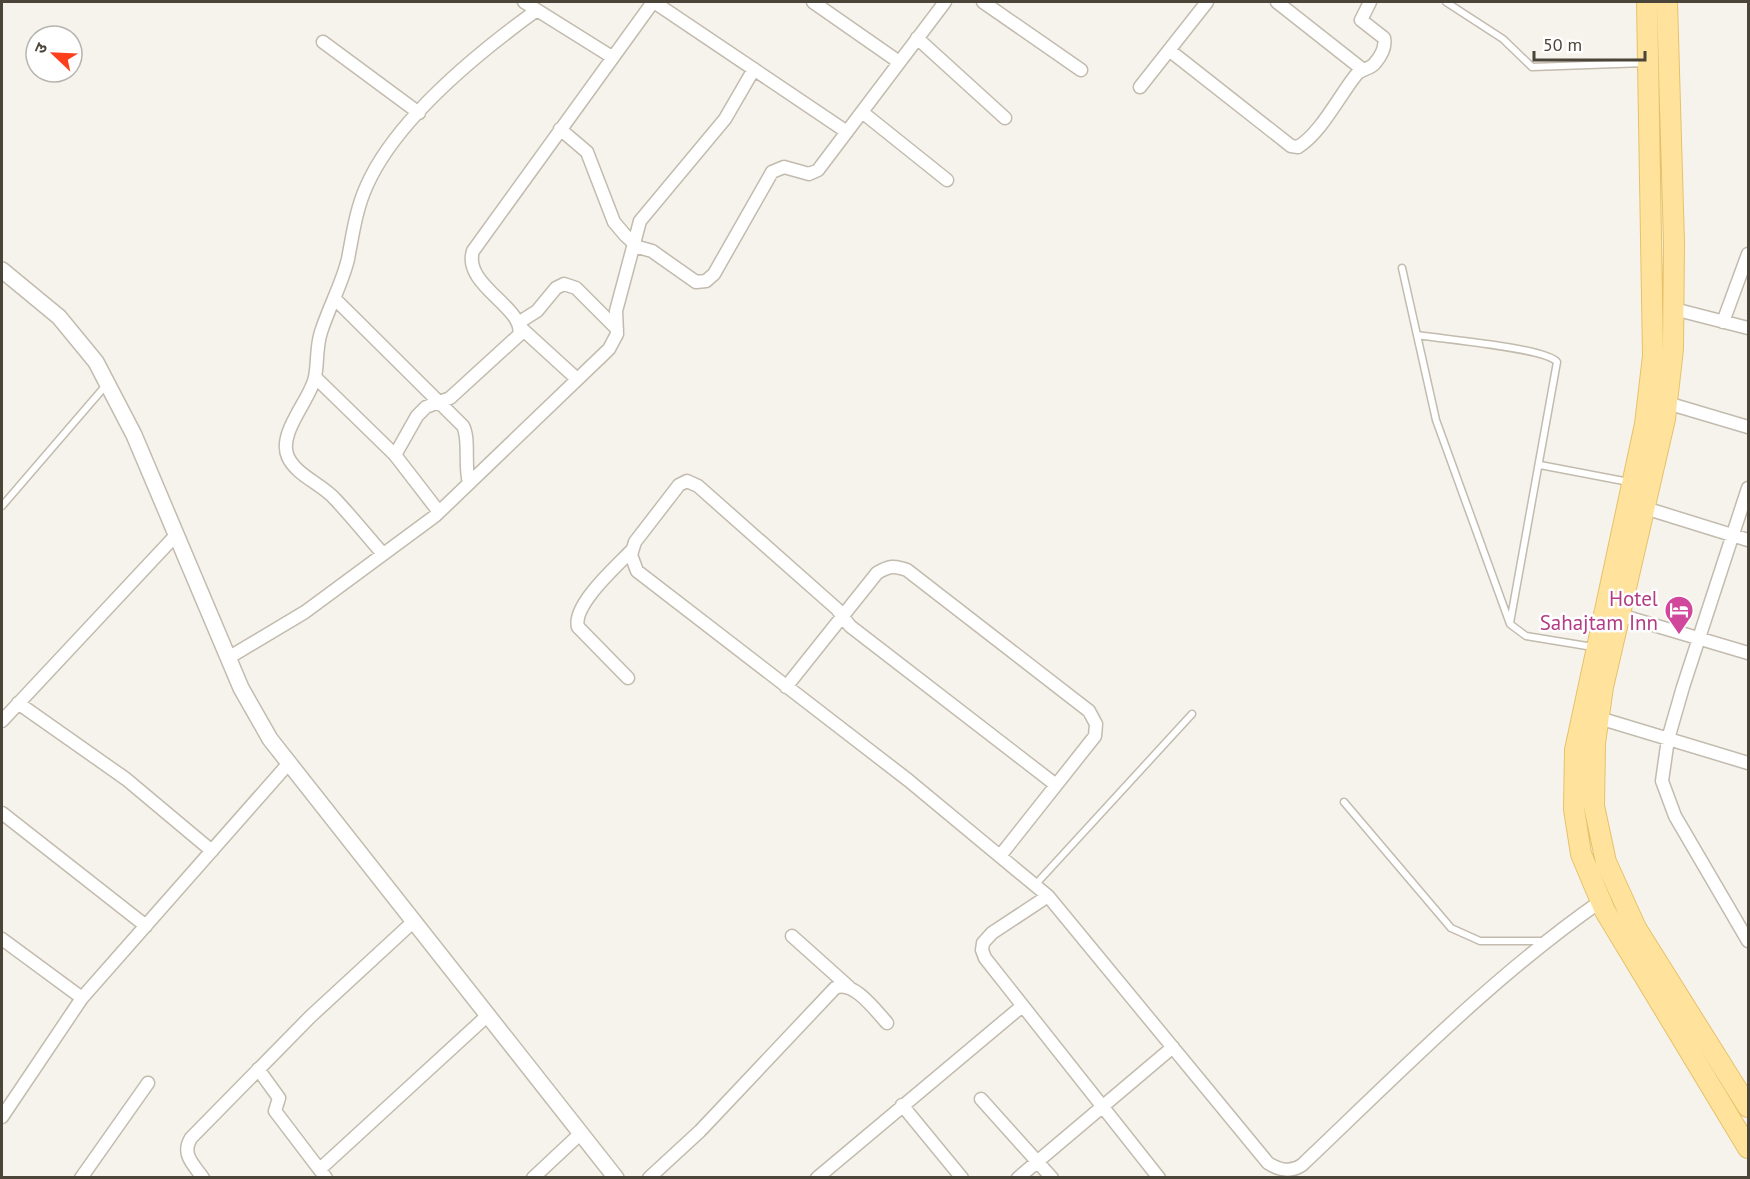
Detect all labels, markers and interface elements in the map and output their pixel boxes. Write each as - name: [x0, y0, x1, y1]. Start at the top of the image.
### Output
- north arrow: [24, 24, 84, 84]
- scale bar: [1534, 24, 1645, 62]
- text: 50 m: [1543, 33, 1582, 56]
- text: उ: [29, 39, 51, 56]
- place label: Hotel Sahajtam Inn: [1540, 585, 1658, 636]
- hotel icon: Hotel Sahajtam Inn: [1663, 594, 1695, 636]

